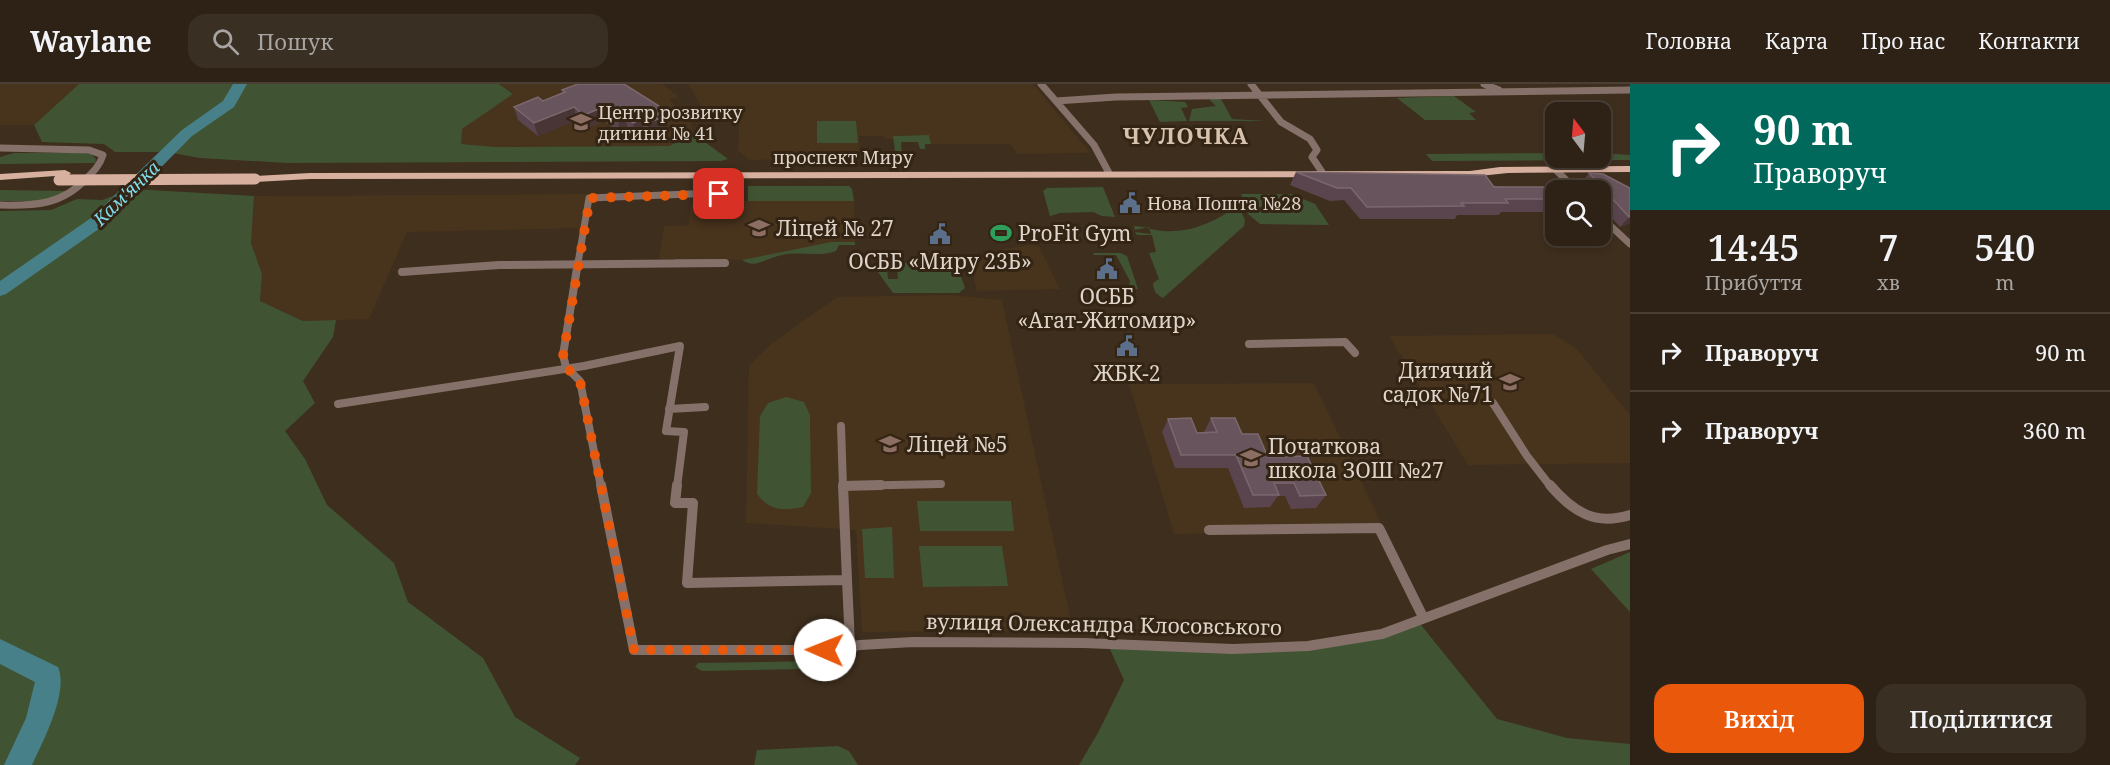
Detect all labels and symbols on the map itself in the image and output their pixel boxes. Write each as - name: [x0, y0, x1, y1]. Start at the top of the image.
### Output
- place label: Центр розвитку дитини № 41: [598, 100, 743, 145]
- north arrow: [1545, 102, 1611, 168]
- school or university icon: Центр розвитку дитини № 41: [569, 110, 593, 134]
- district label: ЧУЛОЧКА: [1123, 120, 1249, 150]
- street label: проспект Миру: [773, 145, 914, 169]
- water label: Кам'янка: [87, 155, 164, 231]
- pin: [693, 168, 744, 219]
- public building icon: Нова Пошта №28: [1118, 191, 1142, 215]
- place label: Нова Пошта №28: [1147, 191, 1301, 215]
- place label: Ліцей № 27: [776, 214, 894, 242]
- school or university icon: Ліцей № 27: [747, 216, 771, 240]
- place label: ProFit Gym: [1018, 219, 1132, 247]
- sports icon: ProFit Gym: [989, 221, 1013, 245]
- public building icon: ОСББ «Миру 23Б»: [928, 222, 952, 246]
- place label: ОСББ «Миру 23Б»: [848, 247, 1032, 275]
- public building icon: ОСББ «Агат-Житомир»: [1095, 257, 1119, 281]
- place label: ОСББ «Агат-Житомир»: [1018, 282, 1196, 334]
- public building icon: ЖБК-2: [1115, 334, 1139, 358]
- place label: Дитячий садок №71: [1383, 356, 1493, 408]
- place label: ЖБК-2: [1093, 359, 1160, 387]
- school or university icon: Дитячий садок №71: [1498, 370, 1522, 394]
- place label: Ліцей №5: [907, 430, 1008, 458]
- school or university icon: Ліцей №5: [878, 432, 902, 456]
- place label: Початкова школа ЗОШ №27: [1268, 432, 1444, 484]
- school or university icon: Початкова школа ЗОШ №27: [1239, 446, 1263, 470]
- street label: вулиця Олександра Клосовського: [926, 607, 1282, 641]
- position arrow: [793, 618, 857, 682]

